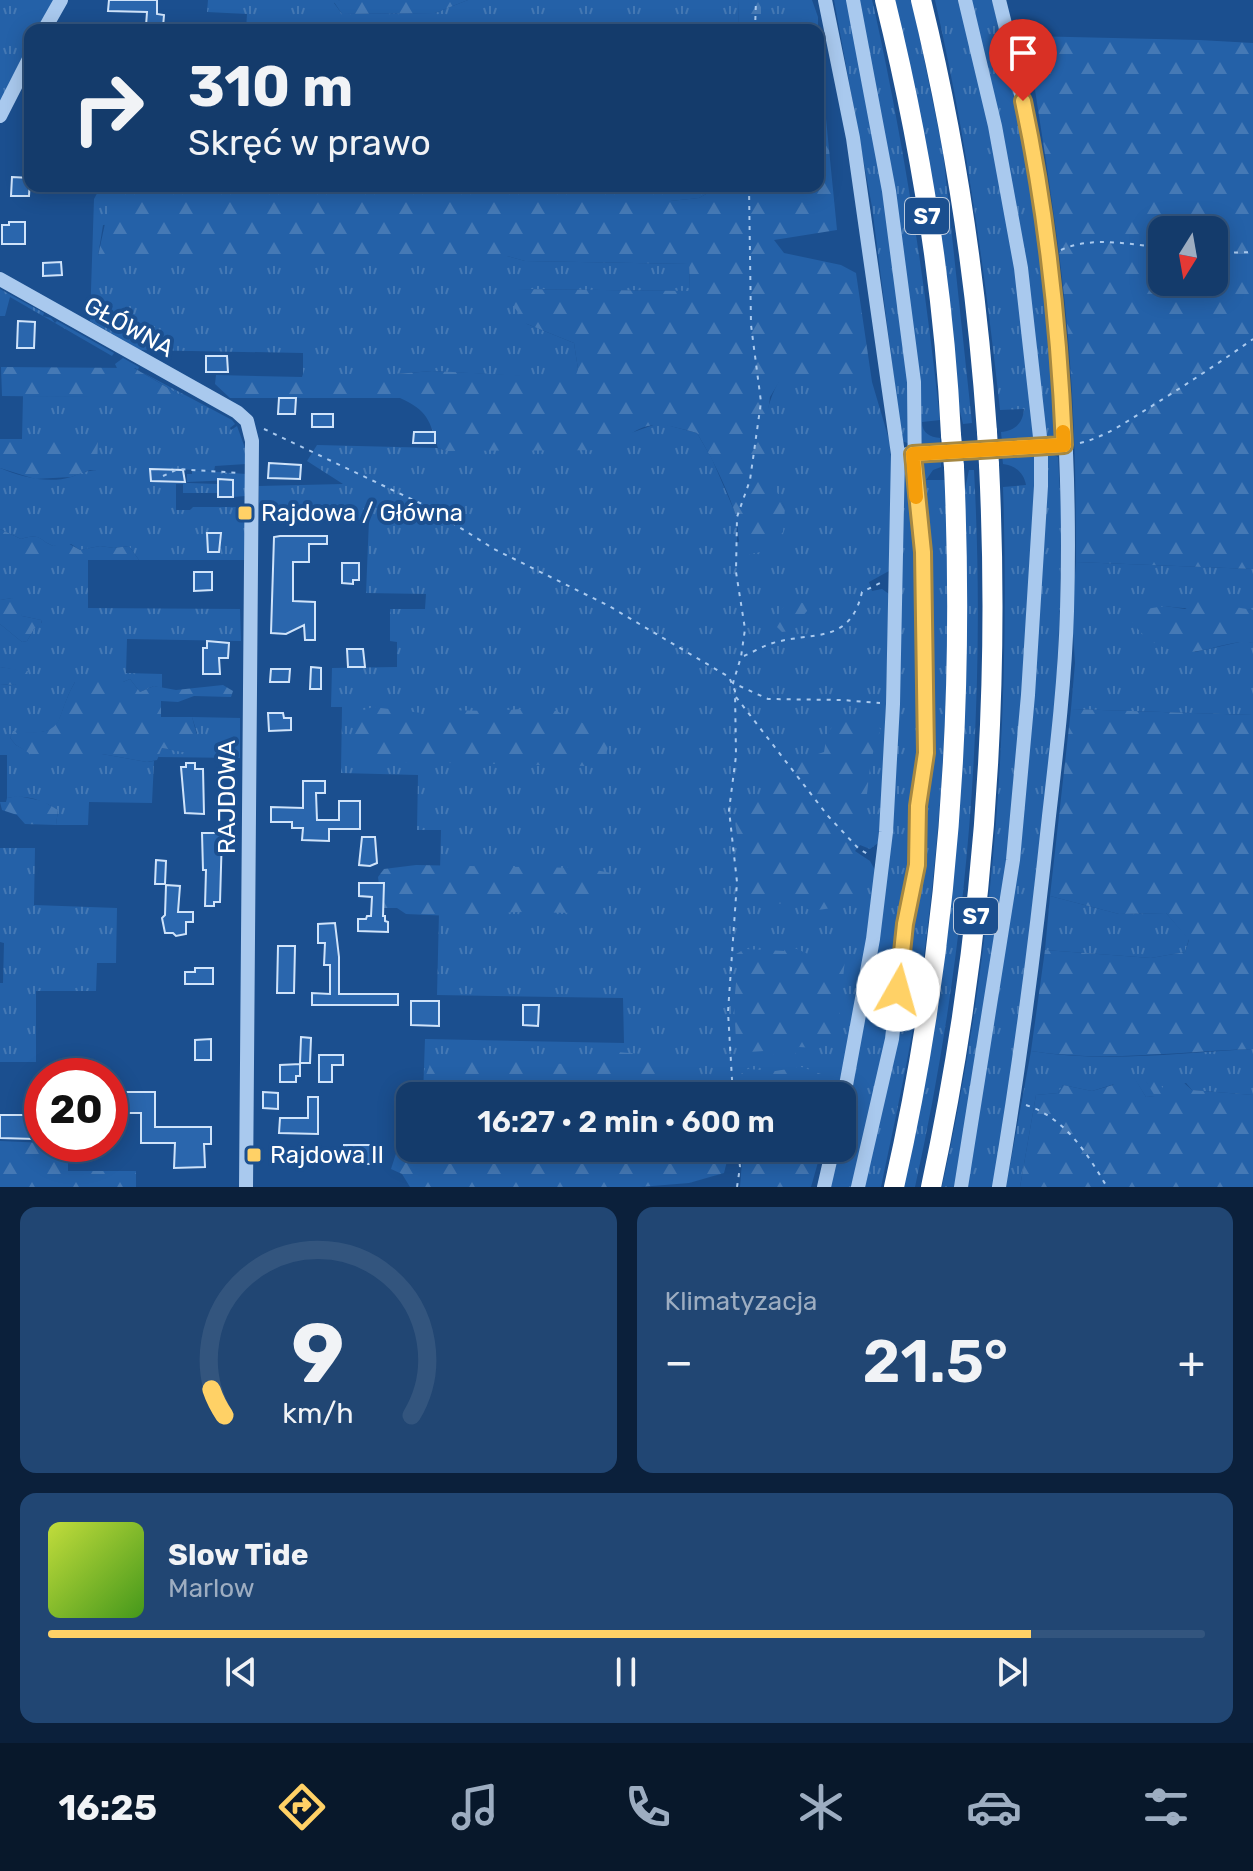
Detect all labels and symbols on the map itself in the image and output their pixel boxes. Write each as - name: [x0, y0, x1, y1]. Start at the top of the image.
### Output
- pin: [989, 19, 1057, 101]
- road number: S7: [905, 198, 949, 234]
- north arrow: [1148, 216, 1228, 296]
- street label: GŁÓWNA: [79, 291, 179, 363]
- place label: Rajdowa / Główna: [261, 499, 463, 527]
- marker: Rajdowa / Główna: [236, 504, 254, 522]
- street label: RAJDOWA: [213, 740, 241, 854]
- road number: S7: [954, 898, 998, 934]
- position arrow: [856, 948, 940, 1032]
- speed limit sign: 20: [24, 1058, 128, 1162]
- place label: Rajdowa II: [270, 1141, 384, 1169]
- marker: Rajdowa II: [245, 1146, 263, 1164]

